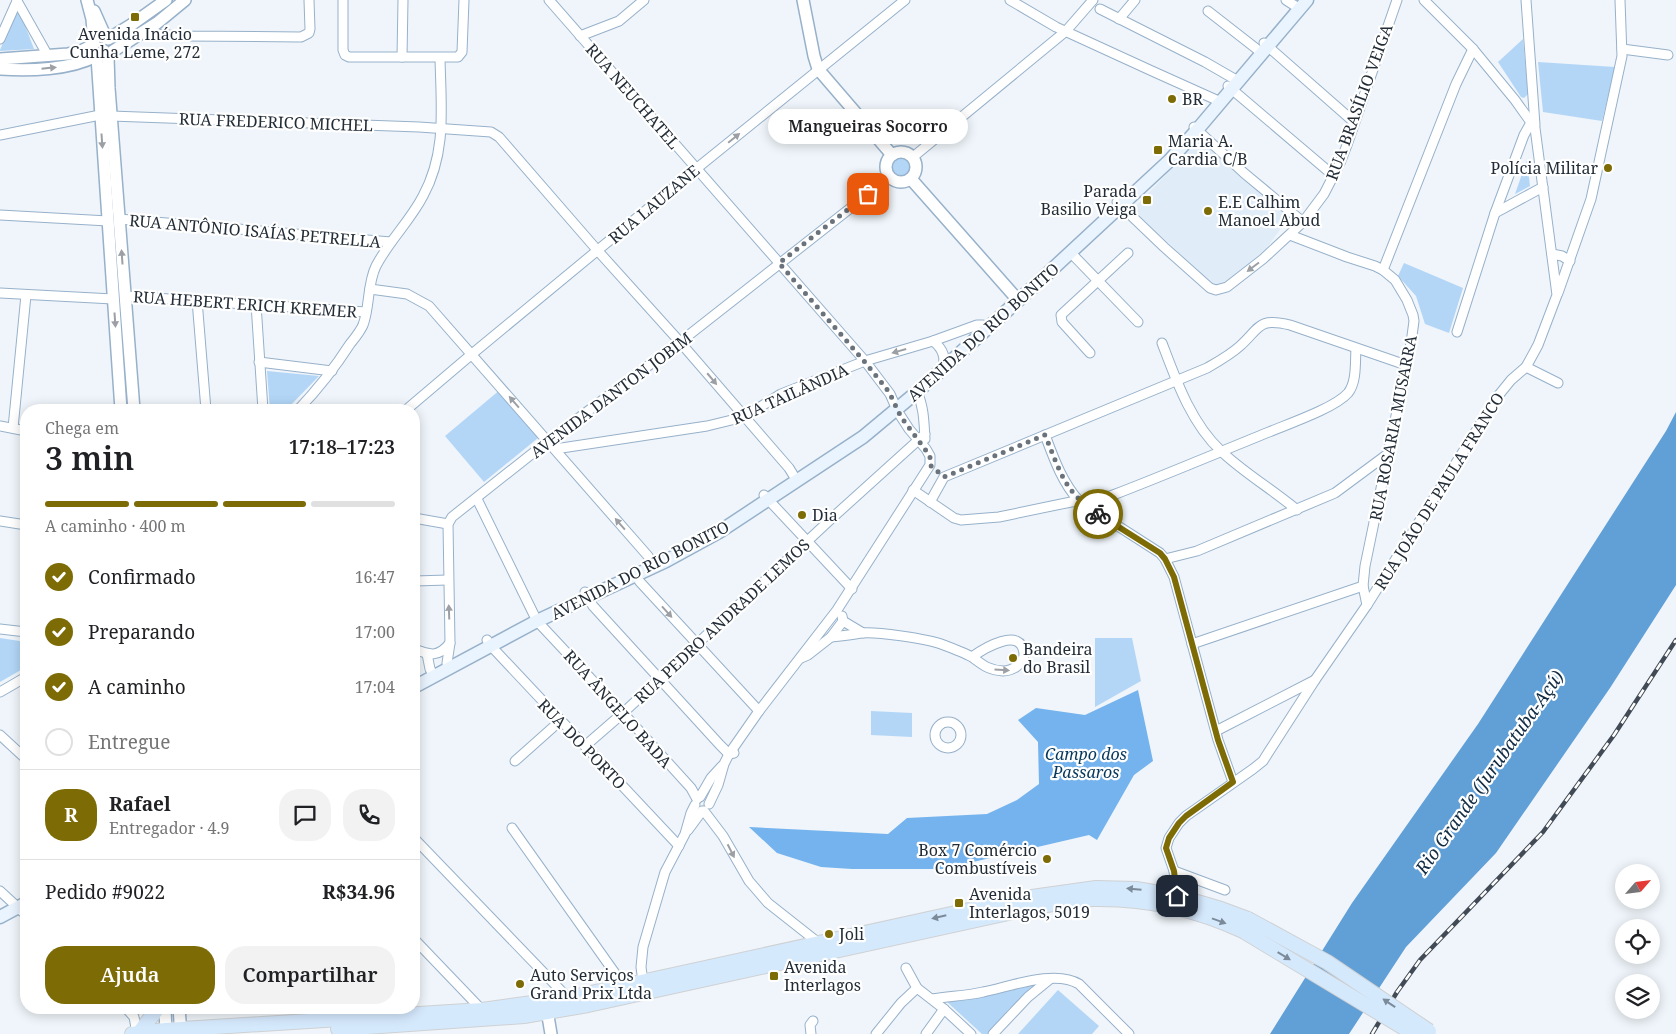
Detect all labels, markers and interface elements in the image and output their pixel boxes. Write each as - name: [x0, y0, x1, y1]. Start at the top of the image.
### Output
- marker: Avenida Inácio Cunha Leme, 272: [129, 11, 141, 23]
- street label: RUA BRASÍLIO VEIGA: [1320, 20, 1398, 183]
- place label: Avenida Inácio Cunha Leme, 272: [70, 23, 200, 63]
- street label: RUA NEUCHATEL: [581, 39, 685, 153]
- one-way arrow: [41, 63, 57, 71]
- place label: BR: [1182, 88, 1203, 110]
- marker: BR: [1166, 93, 1178, 105]
- street label: RUA FREDERICO MICHEL: [179, 108, 373, 136]
- callout: Mangueiras Socorro: [768, 109, 968, 144]
- text: Mangueiras Socorro: [788, 115, 948, 137]
- place label: Maria A. Cardia C/B: [1168, 130, 1247, 170]
- one-way arrow: [98, 133, 106, 149]
- one-way arrow: [727, 133, 740, 144]
- marker: Maria A. Cardia C/B: [1152, 144, 1164, 156]
- place label: Polícia Militar: [1490, 157, 1598, 179]
- street label: RUA LAUZANE: [604, 159, 704, 249]
- marker: Polícia Militar: [1602, 162, 1614, 174]
- pin: [847, 173, 889, 215]
- icon: bag: [854, 180, 882, 208]
- place label: Parada Basilio Veiga: [1041, 180, 1137, 220]
- place label: E.E Calhim Manoel Abud: [1218, 191, 1321, 231]
- marker: Parada Basilio Veiga: [1141, 194, 1153, 206]
- marker: E.E Calhim Manoel Abud: [1202, 205, 1214, 217]
- street label: RUA ANTÔNIO ISAÍAS PETRELLA: [128, 209, 382, 253]
- one-way arrow: [118, 248, 126, 264]
- street label: AVENIDA DO RIO BONITO: [902, 258, 1064, 406]
- one-way arrow: [1246, 262, 1260, 272]
- street label: RUA HEBERT ERICH KREMER: [132, 285, 358, 323]
- one-way arrow: [111, 313, 119, 329]
- street label: AVENIDA DANTON JOBIM: [526, 327, 696, 463]
- street label: RUA ROSARIA MUSARRA: [1364, 333, 1422, 523]
- one-way arrow: [891, 347, 906, 355]
- street label: RUA TAILÂNDIA: [728, 358, 852, 430]
- one-way arrow: [706, 373, 717, 386]
- street label: RUA JOÃO DE PAULA FRANCO: [1369, 388, 1509, 594]
- one-way arrow: [508, 395, 519, 408]
- text: Chega em: [45, 417, 119, 439]
- text: 17:18–17:23: [289, 434, 395, 460]
- text: 3 min: [45, 436, 134, 479]
- courier: [1073, 489, 1123, 539]
- icon: bike: [1084, 500, 1112, 528]
- place label: Dia: [812, 504, 838, 526]
- marker: Dia: [796, 509, 808, 521]
- text: A caminho · 400 m: [45, 515, 186, 537]
- street label: AVENIDA DO RIO BONITO: [547, 515, 733, 625]
- one-way arrow: [614, 519, 626, 531]
- street label: RUA PEDRO ANDRADE LEMOS: [629, 534, 815, 708]
- icon: check: [45, 563, 73, 591]
- text: Confirmado: [88, 564, 196, 590]
- text: 16:47: [355, 566, 395, 588]
- one-way arrow: [445, 603, 453, 619]
- one-way arrow: [661, 605, 673, 617]
- icon: check: [45, 618, 73, 646]
- text: Preparando: [88, 619, 195, 645]
- text: 17:00: [355, 621, 395, 643]
- place label: Bandeira do Brasil: [1023, 638, 1093, 678]
- street label: RUA ÂNGELO BADA: [559, 645, 677, 773]
- marker: Bandeira do Brasil: [1007, 652, 1019, 664]
- water label: Rio Grande (Jurubatuba-Açú): [1409, 665, 1569, 879]
- one-way arrow: [994, 666, 1010, 674]
- icon: check: [45, 673, 73, 701]
- text: A caminho: [88, 674, 186, 700]
- text: 17:04: [355, 676, 395, 698]
- street label: RUA DO PORTO: [533, 694, 631, 794]
- text: Entregue: [88, 729, 170, 755]
- park label: Campo dos Passaros: [1045, 743, 1127, 783]
- button: chat: [279, 789, 331, 841]
- button: phone: [343, 789, 395, 841]
- text: Rafael: [109, 791, 171, 817]
- text: R: [64, 802, 78, 828]
- text: Entregador · 4.9: [109, 817, 229, 839]
- place label: Box 7 Comércio Combustíveis: [918, 839, 1037, 879]
- one-way arrow: [727, 844, 735, 858]
- marker: Box 7 Comércio Combustíveis: [1041, 853, 1053, 865]
- north arrow: [1615, 864, 1660, 909]
- map controls: [1615, 864, 1660, 1019]
- pin: [1156, 875, 1198, 917]
- text: Pedido #9022: [45, 879, 165, 905]
- text: R$34.96: [322, 879, 395, 905]
- icon: home: [1163, 882, 1191, 910]
- place label: Avenida Interlagos, 5019: [969, 883, 1090, 923]
- one-way arrow: [1126, 885, 1142, 893]
- marker: Avenida Interlagos, 5019: [953, 897, 965, 909]
- one-way arrow: [932, 913, 947, 921]
- one-way arrow: [1212, 917, 1227, 925]
- button: locate: [1615, 919, 1660, 964]
- place label: Joli: [838, 923, 864, 945]
- marker: Joli: [823, 928, 835, 940]
- button: Ajuda: [45, 946, 215, 1004]
- button: Compartilhar: [225, 946, 395, 1004]
- one-way arrow: [1278, 951, 1291, 960]
- place label: Avenida Interlagos: [784, 956, 861, 996]
- place label: Auto Serviços Grand Prix Ltda: [530, 964, 652, 1004]
- marker: Avenida Interlagos: [768, 970, 780, 982]
- button: layers: [1615, 974, 1660, 1019]
- marker: Auto Serviços Grand Prix Ltda: [514, 978, 526, 990]
- one-way arrow: [1382, 998, 1396, 1008]

